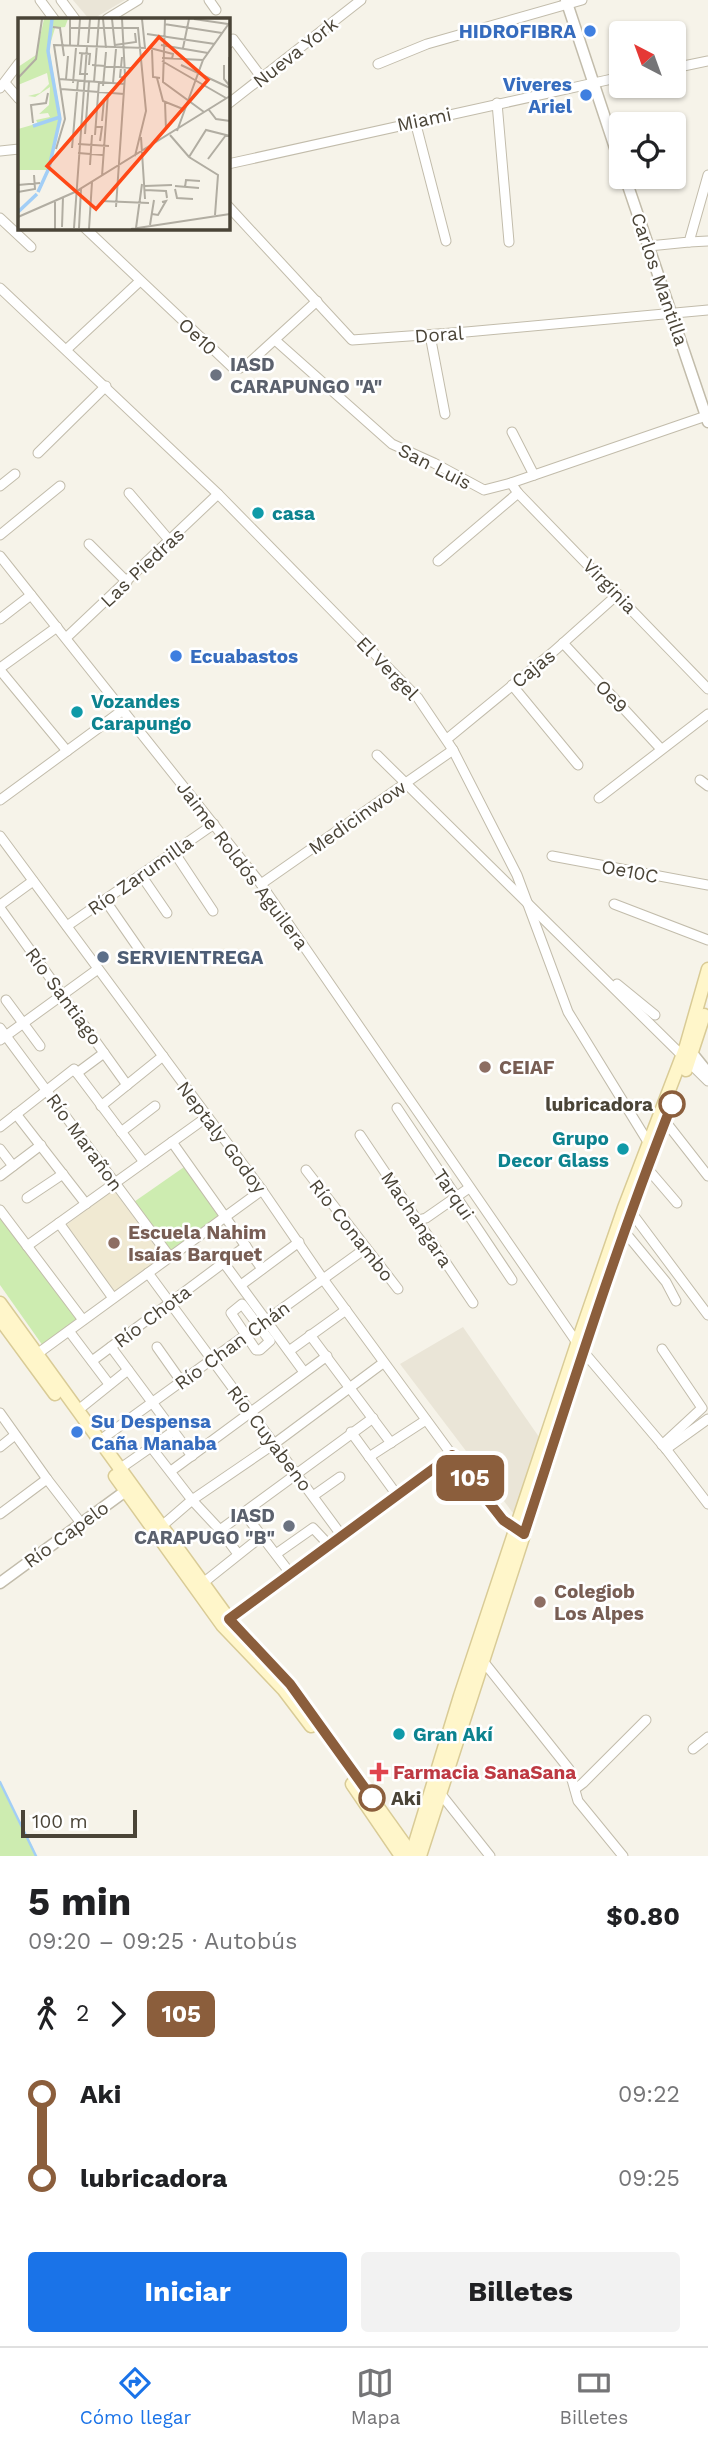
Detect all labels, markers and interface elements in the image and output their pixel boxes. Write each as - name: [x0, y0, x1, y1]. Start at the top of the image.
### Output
- street label: Nueva York: [248, 12, 342, 93]
- inset map: [18, 18, 229, 229]
- place label: HIDROFIBRA: [459, 20, 576, 43]
- north arrow: [609, 21, 686, 98]
- map controls: [609, 21, 686, 189]
- marker: HIDROFIBRA: [582, 23, 598, 39]
- place label: Viveres Ariel: [503, 73, 573, 118]
- marker: Viveres Ariel: [578, 87, 594, 103]
- street label: Miami: [395, 103, 453, 136]
- button: locate: [609, 112, 686, 189]
- street label: Carlos Mantilla: [626, 210, 693, 349]
- street label: Oe10: [174, 313, 222, 360]
- street label: Doral: [414, 321, 465, 348]
- place label: IASD CARAPUNGO "A": [230, 353, 382, 398]
- marker: IASD CARAPUNGO "A": [208, 367, 224, 383]
- street label: San Luis: [394, 438, 475, 495]
- place label: casa: [272, 502, 315, 525]
- marker: casa: [250, 505, 266, 521]
- street label: Las Piedras: [96, 523, 189, 612]
- street label: Virginia: [578, 554, 641, 619]
- street label: El Vergel: [352, 632, 424, 705]
- street label: Cajas: [507, 644, 560, 693]
- place label: Ecuabastos: [190, 645, 298, 668]
- marker: Ecuabastos: [168, 648, 184, 664]
- street label: Oe9: [591, 675, 633, 718]
- place label: Vozandes Carapungo: [91, 690, 191, 735]
- marker: Vozandes Carapungo: [69, 704, 85, 720]
- street label: Medicinwow: [304, 775, 411, 859]
- street label: Jaime Roldós Aguilera: [172, 777, 314, 954]
- street label: Río Zarumilla: [83, 831, 198, 920]
- street label: Oe10C: [600, 855, 660, 888]
- street label: Río Santiago: [20, 943, 107, 1050]
- place label: SERVIENTREGA: [117, 946, 263, 969]
- marker: SERVIENTREGA: [95, 949, 111, 965]
- place label: CEIAF: [499, 1056, 555, 1079]
- marker: CEIAF: [477, 1059, 493, 1075]
- street label: Neptaly Godoy: [172, 1077, 271, 1198]
- street label: Río Marañon: [41, 1089, 128, 1196]
- marker: lubricadora: [659, 1091, 685, 1117]
- place label: lubricadora: [545, 1093, 653, 1116]
- place label: Grupo Decor Glass: [498, 1127, 609, 1172]
- marker: Grupo Decor Glass: [615, 1141, 631, 1157]
- street label: Tarqui: [428, 1164, 479, 1224]
- street label: Machangara: [376, 1167, 457, 1272]
- street label: Río Conambo: [304, 1174, 399, 1286]
- place label: Escuela Nahim Isaías Barquet: [128, 1221, 266, 1266]
- marker: Escuela Nahim Isaías Barquet: [106, 1235, 122, 1251]
- street label: Río Chota: [109, 1280, 195, 1353]
- street label: Río Chan Chán: [170, 1296, 294, 1395]
- street label: Río Cuyabeno: [222, 1381, 317, 1496]
- place label: Su Despensa Caña Manaba: [91, 1410, 217, 1455]
- marker: Su Despensa Caña Manaba: [69, 1424, 85, 1440]
- line badge: 105: [430, 1455, 510, 1501]
- text: 105: [450, 1464, 490, 1492]
- street label: Río Capelo: [19, 1496, 113, 1573]
- place label: IASD CARAPUGO "B": [134, 1504, 275, 1549]
- marker: IASD CARAPUGO "B": [281, 1518, 297, 1534]
- place label: Colegiob Los Alpes: [554, 1580, 644, 1625]
- marker: Colegiob Los Alpes: [532, 1594, 548, 1610]
- place label: Gran Akí: [413, 1723, 493, 1746]
- marker: Gran Akí: [391, 1726, 407, 1742]
- place label: Farmacia SanaSana: [393, 1761, 576, 1784]
- marker: Farmacia SanaSana: [371, 1764, 387, 1780]
- marker: Aki: [359, 1785, 385, 1811]
- place label: Aki: [391, 1787, 421, 1810]
- scale bar: [21, 1807, 136, 1839]
- text: 100 m: [32, 1810, 88, 1833]
- text: 5 min: [28, 1880, 131, 1924]
- text: $0.80: [606, 1901, 680, 1931]
- text: 09:20 – 09:25 · Autobús: [28, 1928, 297, 1955]
- icon: walk: [28, 1995, 66, 2033]
- icon: forward: [99, 1995, 137, 2033]
- text: 2: [76, 2000, 89, 2027]
- text: 105: [161, 2000, 201, 2028]
- text: Aki: [80, 2079, 121, 2109]
- text: 09:22: [618, 2081, 680, 2108]
- text: lubricadora: [80, 2163, 227, 2193]
- text: 09:25: [618, 2165, 680, 2192]
- button: Iniciar: [28, 2252, 347, 2332]
- button: Billetes: [361, 2252, 680, 2332]
- tab: Cómo llegar: [80, 2364, 191, 2429]
- tab: Mapa: [351, 2364, 400, 2429]
- tab: Billetes: [560, 2364, 628, 2429]

